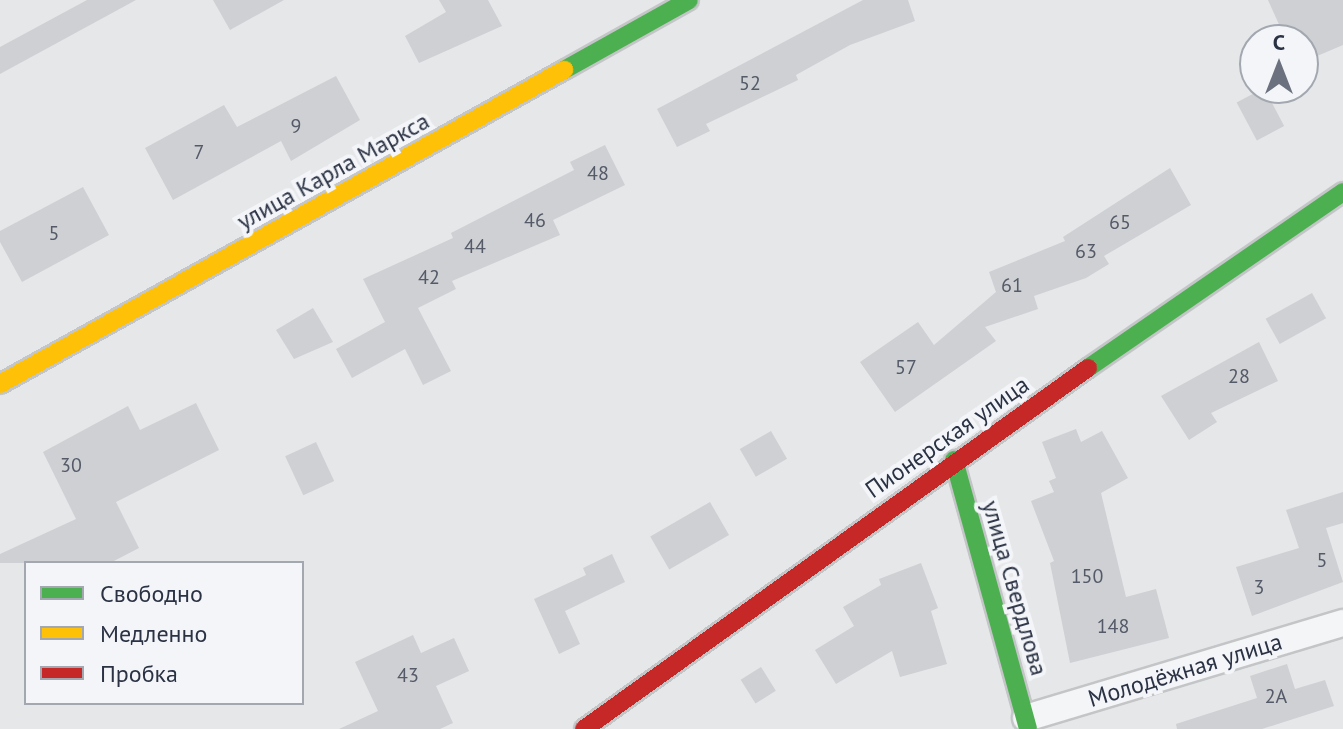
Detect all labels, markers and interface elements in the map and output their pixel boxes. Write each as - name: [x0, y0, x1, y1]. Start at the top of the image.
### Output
- north arrow: [1239, 24, 1319, 104]
- text: С: [1273, 28, 1285, 56]
- house number: 52: [739, 71, 761, 95]
- street label: улица Карла Маркса: [232, 106, 434, 236]
- house number: 9: [291, 114, 301, 138]
- house number: 7: [194, 140, 204, 164]
- house number: 48: [587, 161, 609, 185]
- house number: 46: [524, 208, 546, 232]
- house number: 65: [1109, 210, 1131, 234]
- house number: 5: [49, 221, 59, 245]
- house number: 44: [464, 234, 486, 258]
- house number: 63: [1075, 239, 1097, 263]
- house number: 42: [418, 265, 440, 289]
- house number: 61: [1001, 273, 1023, 297]
- house number: 57: [895, 355, 917, 379]
- house number: 28: [1228, 364, 1250, 388]
- street label: Пионерская улица: [860, 370, 1034, 504]
- house number: 30: [60, 453, 82, 477]
- street label: улица Свердлова: [976, 497, 1054, 679]
- house number: 5: [1317, 548, 1327, 572]
- legend: [24, 561, 304, 705]
- house number: 150: [1071, 564, 1103, 588]
- house number: 3: [1254, 575, 1264, 599]
- text: Свободно: [100, 578, 203, 609]
- house number: 148: [1097, 614, 1129, 638]
- text: Медленно: [100, 618, 207, 649]
- street label: Молодёжная улица: [1085, 627, 1285, 713]
- text: Пробка: [100, 658, 178, 689]
- house number: 43: [397, 663, 419, 687]
- house number: 2А: [1265, 684, 1287, 708]

